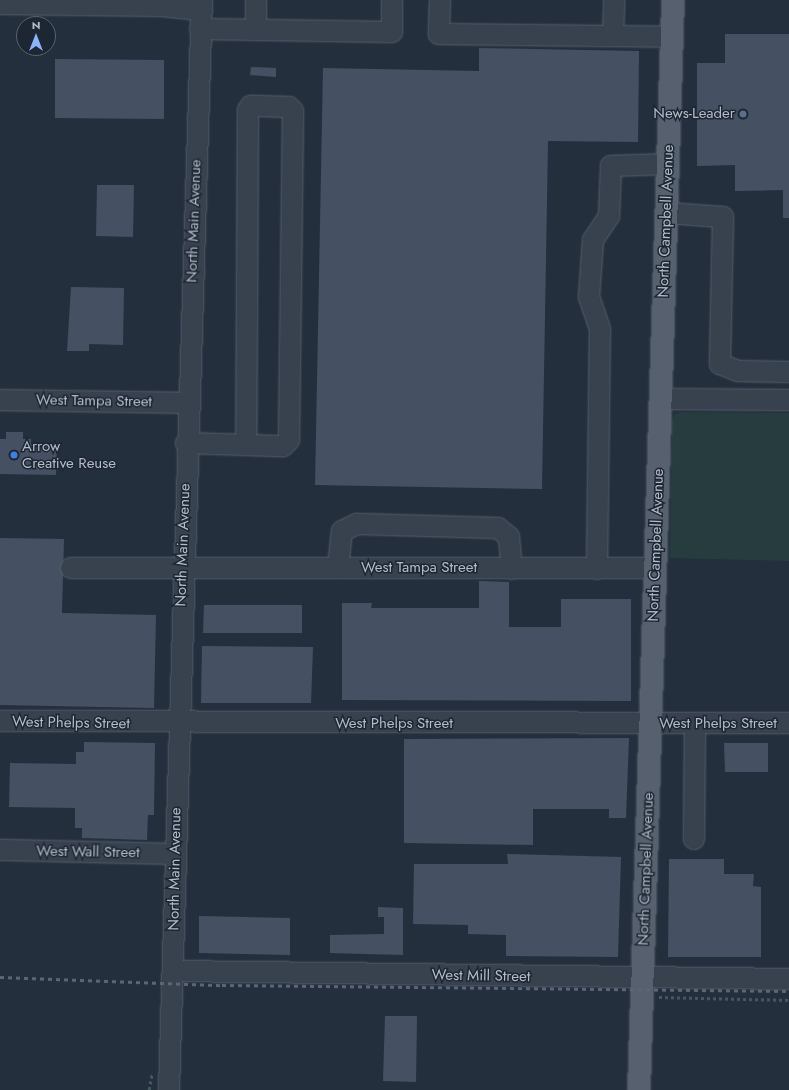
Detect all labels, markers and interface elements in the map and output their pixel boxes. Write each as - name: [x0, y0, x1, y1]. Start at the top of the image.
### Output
- north arrow: [16, 16, 56, 56]
- text: N: [32, 17, 40, 33]
- place label: News-Leader: [653, 105, 735, 123]
- marker: News-Leader: [738, 109, 748, 119]
- street label: North Campbell Avenue: [654, 144, 678, 298]
- street label: North Main Avenue: [183, 159, 205, 283]
- street label: West Tampa Street: [36, 391, 152, 411]
- place label: Arrow Creative Reuse: [22, 437, 116, 472]
- marker: Arrow Creative Reuse: [9, 450, 19, 460]
- street label: North Campbell Avenue: [644, 468, 668, 622]
- street label: North Main Avenue: [172, 483, 194, 607]
- street label: West Tampa Street: [361, 559, 477, 577]
- street label: West Phelps Street: [12, 713, 130, 733]
- street label: West Phelps Street: [335, 715, 453, 733]
- street label: West Phelps Street: [659, 715, 777, 733]
- street label: North Campbell Avenue: [634, 792, 658, 946]
- street label: North Main Avenue: [165, 807, 185, 931]
- street label: West Wall Street: [36, 842, 140, 862]
- street label: West Mill Street: [431, 966, 531, 986]

